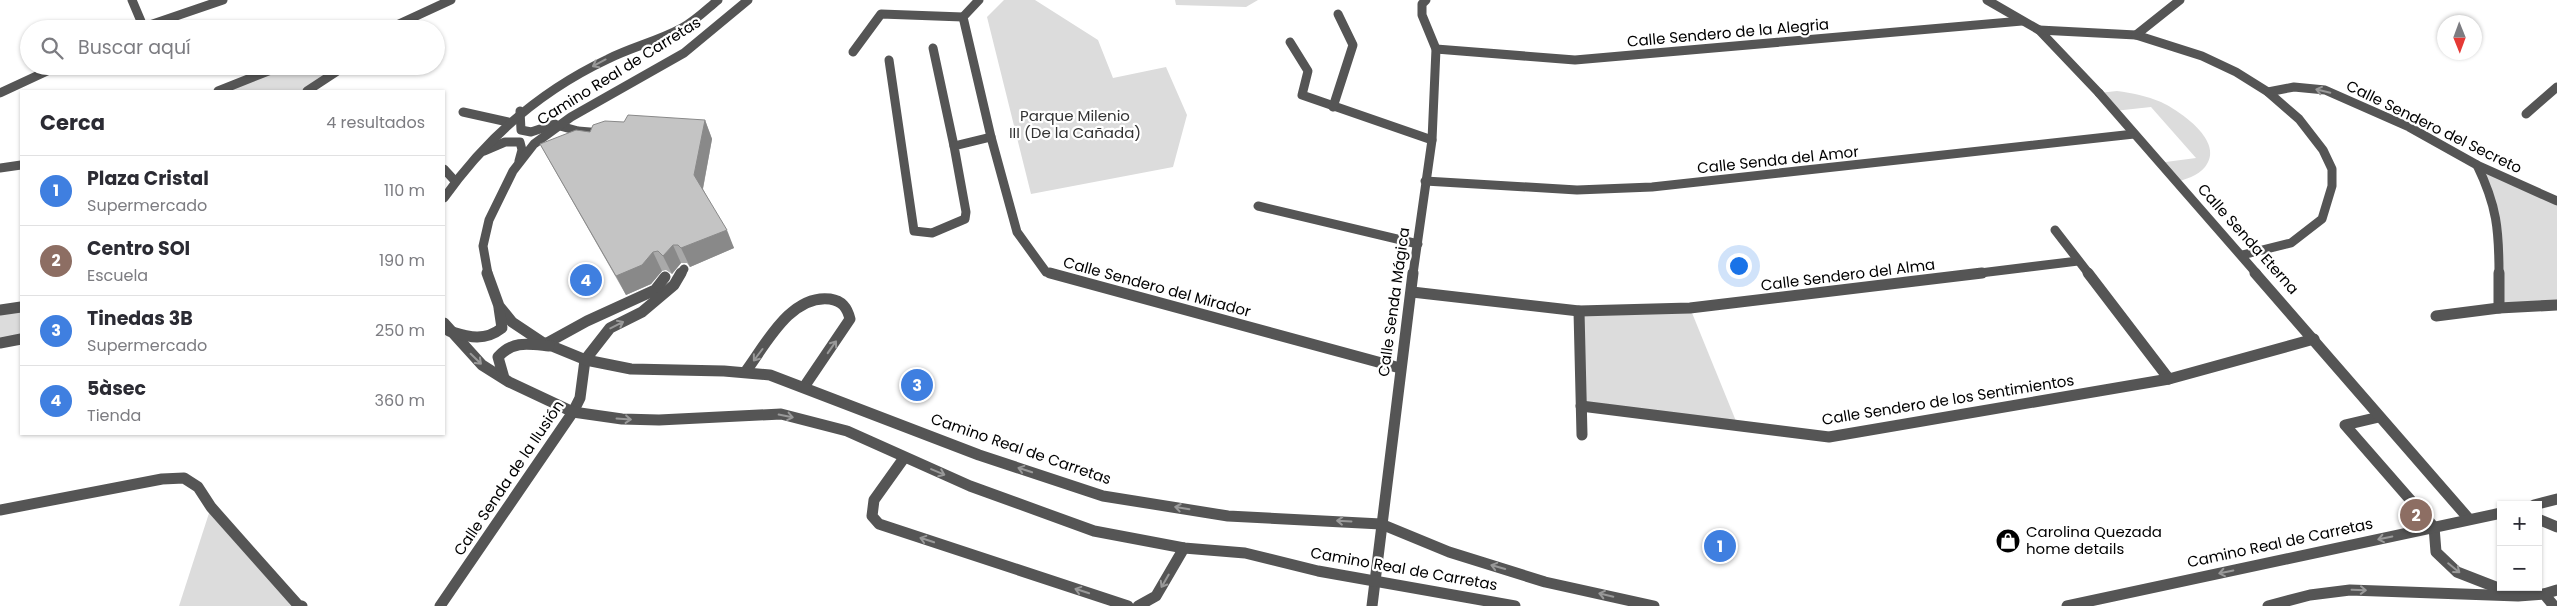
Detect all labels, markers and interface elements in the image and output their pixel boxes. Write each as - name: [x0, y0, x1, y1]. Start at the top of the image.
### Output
- street label: Camino Real de Carretas: [533, 11, 705, 130]
- street label: Calle Sendero de la Alegria: [1626, 13, 1830, 52]
- north arrow: [2437, 15, 2482, 60]
- search box: [20, 20, 445, 75]
- icon: search: [38, 34, 66, 62]
- text: Buscar aquí: [78, 34, 191, 61]
- one-way arrow: [592, 59, 606, 69]
- street label: Calle Sendero del Secreto: [2343, 75, 2526, 178]
- one-way arrow: [2316, 86, 2332, 95]
- park label: Parque Milenio III (De la Cañada): [1009, 105, 1141, 143]
- text: Cerca: [40, 108, 105, 137]
- text: 4 resultados: [326, 111, 425, 134]
- street label: Calle Senda del Amor: [1696, 141, 1860, 178]
- text: Plaza Cristal: [87, 165, 209, 192]
- text: 1: [53, 179, 59, 202]
- text: 110 m: [384, 179, 425, 202]
- street label: Calle Senda Eterna: [2193, 179, 2304, 299]
- text: Supermercado: [87, 194, 207, 217]
- street label: Calle Senda Mágica: [1373, 226, 1414, 378]
- text: Centro SOI: [87, 235, 190, 262]
- text: 2: [51, 249, 61, 272]
- text: 190 m: [379, 249, 425, 272]
- street label: Calle Sendero del Mirador: [1061, 251, 1254, 322]
- your location: [1726, 253, 1752, 279]
- street label: Calle Sendero del Alma: [1760, 253, 1936, 296]
- pin: 4: [570, 261, 602, 299]
- text: Escuela: [87, 264, 148, 287]
- text: Tinedas 3B: [87, 305, 193, 332]
- text: 3: [51, 319, 61, 342]
- text: 250 m: [375, 319, 425, 342]
- one-way arrow: [610, 320, 625, 330]
- text: Supermercado: [87, 334, 207, 357]
- one-way arrow: [827, 340, 837, 354]
- one-way arrow: [753, 348, 764, 361]
- one-way arrow: [470, 353, 483, 365]
- pin: 3: [901, 366, 933, 404]
- street label: Calle Sendero de los Sentimientos: [1820, 369, 2076, 430]
- text: 5àsec: [87, 375, 146, 402]
- text: 4: [51, 389, 61, 412]
- text: 360 m: [375, 389, 425, 412]
- street label: Calle Senda de la Ilusión: [449, 396, 569, 560]
- text: Tienda: [87, 404, 141, 427]
- street label: Camino Real de Carretas: [928, 408, 1114, 489]
- one-way arrow: [778, 411, 794, 421]
- one-way arrow: [616, 414, 632, 423]
- one-way arrow: [1017, 465, 1033, 475]
- one-way arrow: [930, 468, 945, 478]
- pin: 2: [2400, 496, 2432, 534]
- map controls: [2497, 501, 2542, 591]
- button: +: [2497, 501, 2542, 546]
- one-way arrow: [1175, 503, 1191, 513]
- street label: Camino Real de Carretas: [2185, 513, 2375, 572]
- one-way arrow: [1336, 517, 1352, 526]
- place label: Carolina Quezada home details: [2026, 521, 2162, 559]
- pin: 1: [1704, 527, 1736, 565]
- shop icon: Carolina Quezada home details: [1995, 528, 2021, 554]
- one-way arrow: [2377, 533, 2393, 543]
- one-way arrow: [920, 534, 936, 544]
- street label: Camino Real de Carretas: [1309, 542, 1499, 595]
- button: −: [2497, 546, 2542, 591]
- one-way arrow: [1491, 561, 1507, 571]
- one-way arrow: [2447, 562, 2460, 573]
- one-way arrow: [2218, 568, 2234, 577]
- one-way arrow: [1159, 573, 1169, 587]
- one-way arrow: [1074, 585, 1090, 595]
- one-way arrow: [2350, 586, 2366, 595]
- one-way arrow: [1599, 590, 1615, 599]

